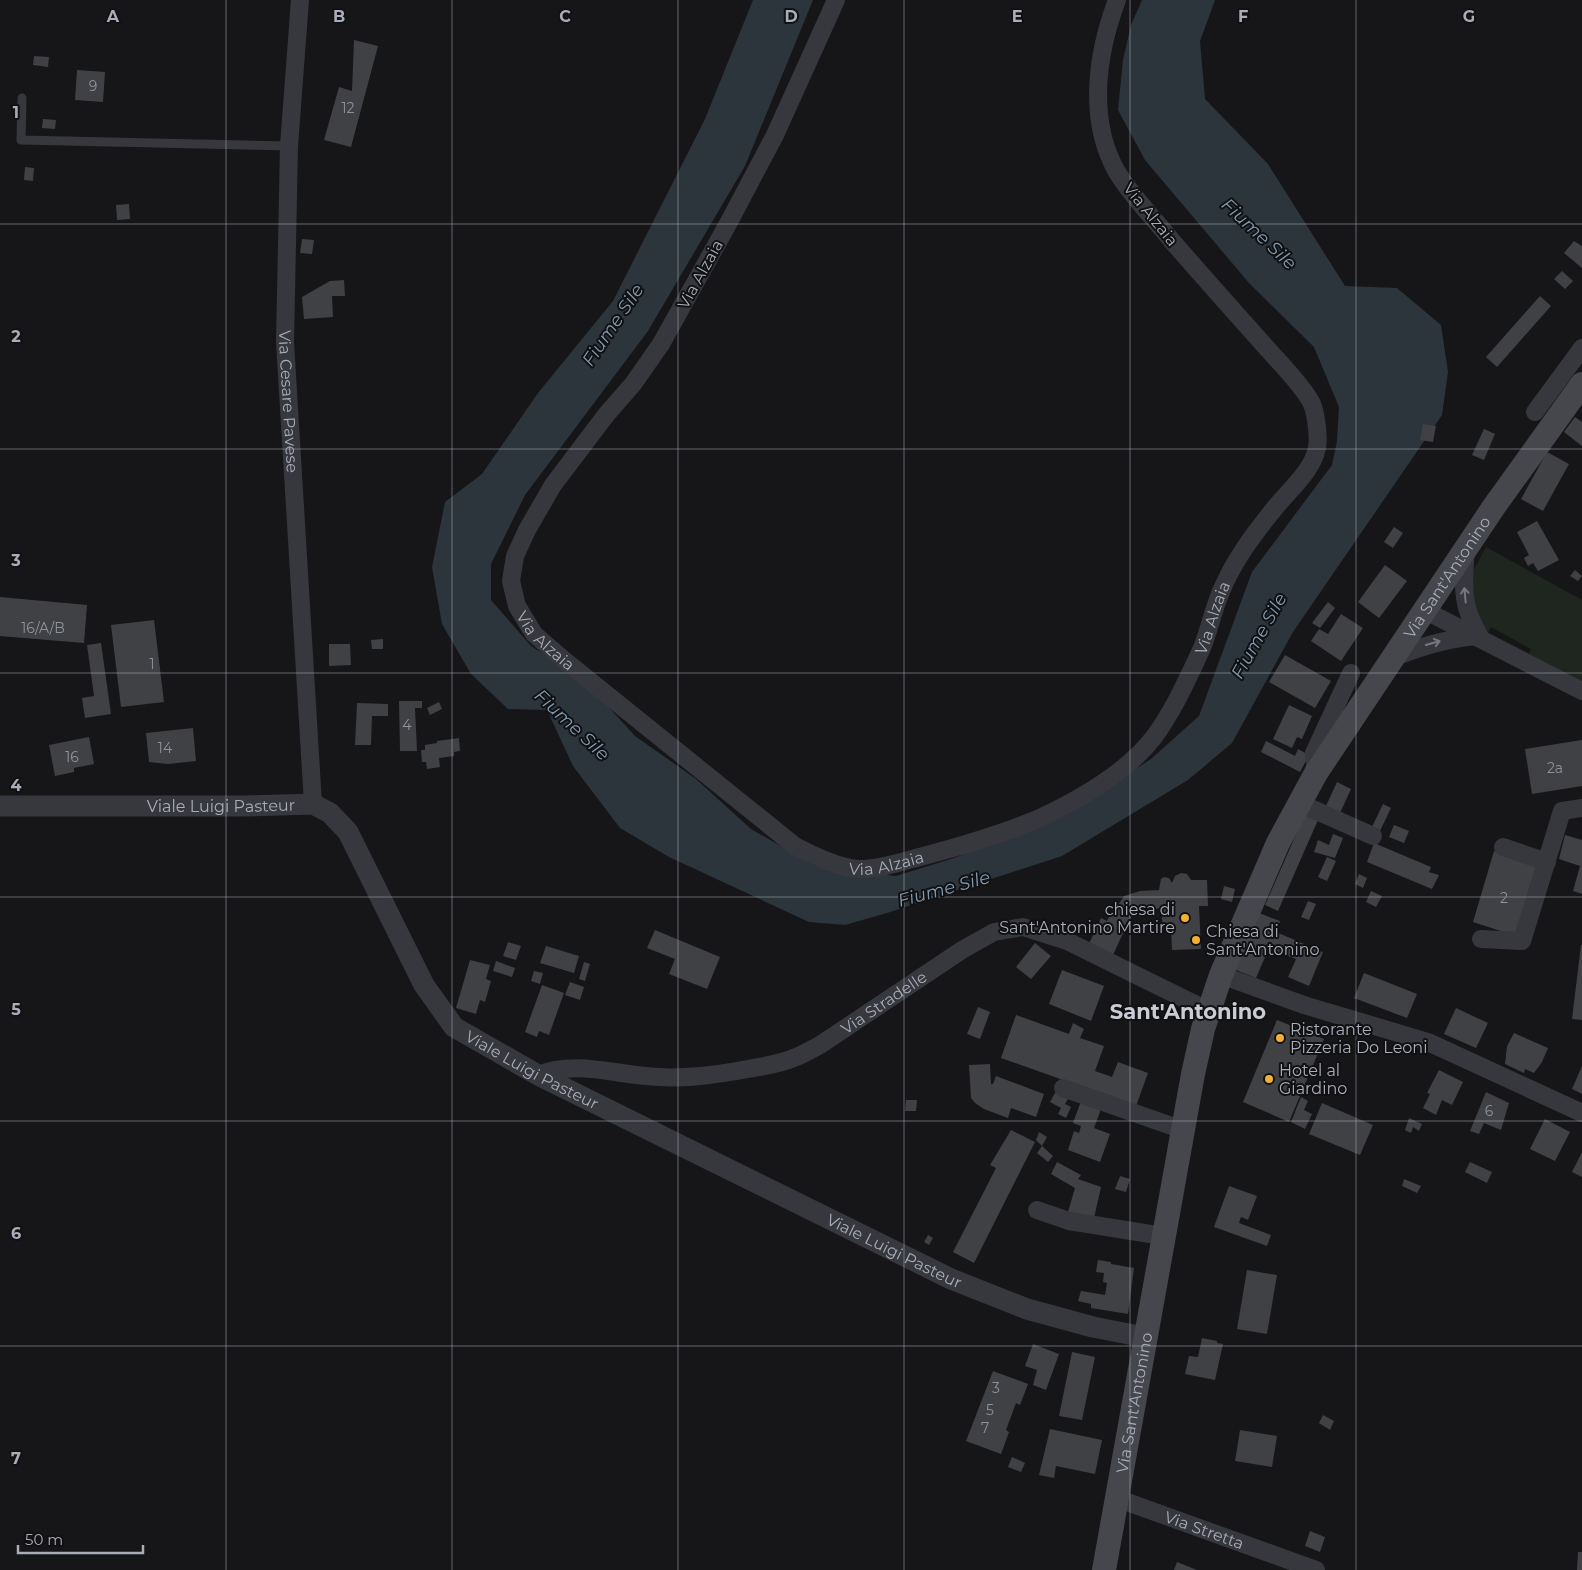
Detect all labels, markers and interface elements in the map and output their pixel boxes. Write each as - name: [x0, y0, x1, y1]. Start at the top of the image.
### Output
- text: A: [106, 7, 120, 26]
- text: B: [333, 7, 345, 26]
- text: C: [559, 7, 571, 26]
- text: D: [784, 7, 798, 26]
- text: E: [1012, 7, 1022, 26]
- text: F: [1238, 7, 1248, 26]
- text: G: [1463, 7, 1475, 26]
- house number: 9: [89, 77, 97, 95]
- house number: 12: [341, 99, 355, 117]
- text: 1: [13, 103, 19, 122]
- street label: Via Alzaia: [1119, 179, 1182, 250]
- water label: Fiume Sile: [1217, 194, 1301, 274]
- street label: Via Alzaia: [674, 236, 727, 312]
- water label: Fiume Sile: [577, 280, 649, 370]
- text: 2: [11, 327, 21, 346]
- street label: Via Cesare Pavese: [275, 330, 302, 473]
- street label: Via Sant'Antonino: [1400, 513, 1495, 642]
- text: 3: [10, 551, 21, 570]
- street label: Via Alzaia: [1191, 578, 1234, 658]
- one-way arrow: [1461, 587, 1470, 603]
- water label: Fiume Sile: [1226, 589, 1292, 683]
- street label: Via Alzaia: [512, 608, 578, 675]
- house number: 16/A/B: [21, 619, 65, 637]
- one-way arrow: [1425, 638, 1441, 648]
- house number: 1: [149, 655, 155, 673]
- water label: Fiume Sile: [530, 685, 614, 765]
- house number: 4: [402, 716, 412, 734]
- house number: 14: [158, 739, 173, 757]
- house number: 16: [65, 748, 79, 766]
- house number: 2a: [1547, 759, 1563, 777]
- text: 4: [10, 776, 22, 795]
- street label: Viale Luigi Pasteur: [147, 796, 295, 816]
- street label: Via Alzaia: [848, 847, 926, 879]
- water label: Fiume Sile: [895, 866, 993, 912]
- house number: 2: [1500, 889, 1508, 907]
- place label: chiesa di Sant'Antonino Martire: [999, 900, 1175, 937]
- marker: chiesa di Sant'Antonino Martire: [1179, 912, 1191, 924]
- place label: Chiesa di Sant'Antonino: [1206, 922, 1320, 959]
- marker: Chiesa di Sant'Antonino: [1190, 934, 1202, 946]
- street label: Via Stradelle: [837, 967, 931, 1038]
- district label: Sant'Antonino: [1110, 999, 1266, 1024]
- text: 5: [11, 1000, 21, 1019]
- place label: Ristorante Pizzeria Do Leoni: [1290, 1020, 1427, 1057]
- street label: Viale Luigi Pasteur: [462, 1027, 602, 1113]
- marker: Ristorante Pizzeria Do Leoni: [1274, 1032, 1286, 1044]
- place label: Hotel al Giardino: [1279, 1061, 1347, 1098]
- marker: Hotel al Giardino: [1263, 1073, 1275, 1085]
- house number: 6: [1485, 1102, 1494, 1120]
- street label: Viale Luigi Pasteur: [823, 1210, 964, 1292]
- text: 6: [11, 1224, 21, 1243]
- street label: Via Sant'Antonino: [1113, 1331, 1156, 1475]
- house number: 3: [992, 1379, 1000, 1397]
- house number: 5: [986, 1401, 994, 1419]
- house number: 7: [981, 1419, 989, 1437]
- text: 7: [11, 1449, 21, 1468]
- street label: Via Stretta: [1162, 1507, 1247, 1553]
- scale bar: [18, 1522, 142, 1554]
- text: 50 m: [25, 1530, 63, 1549]

